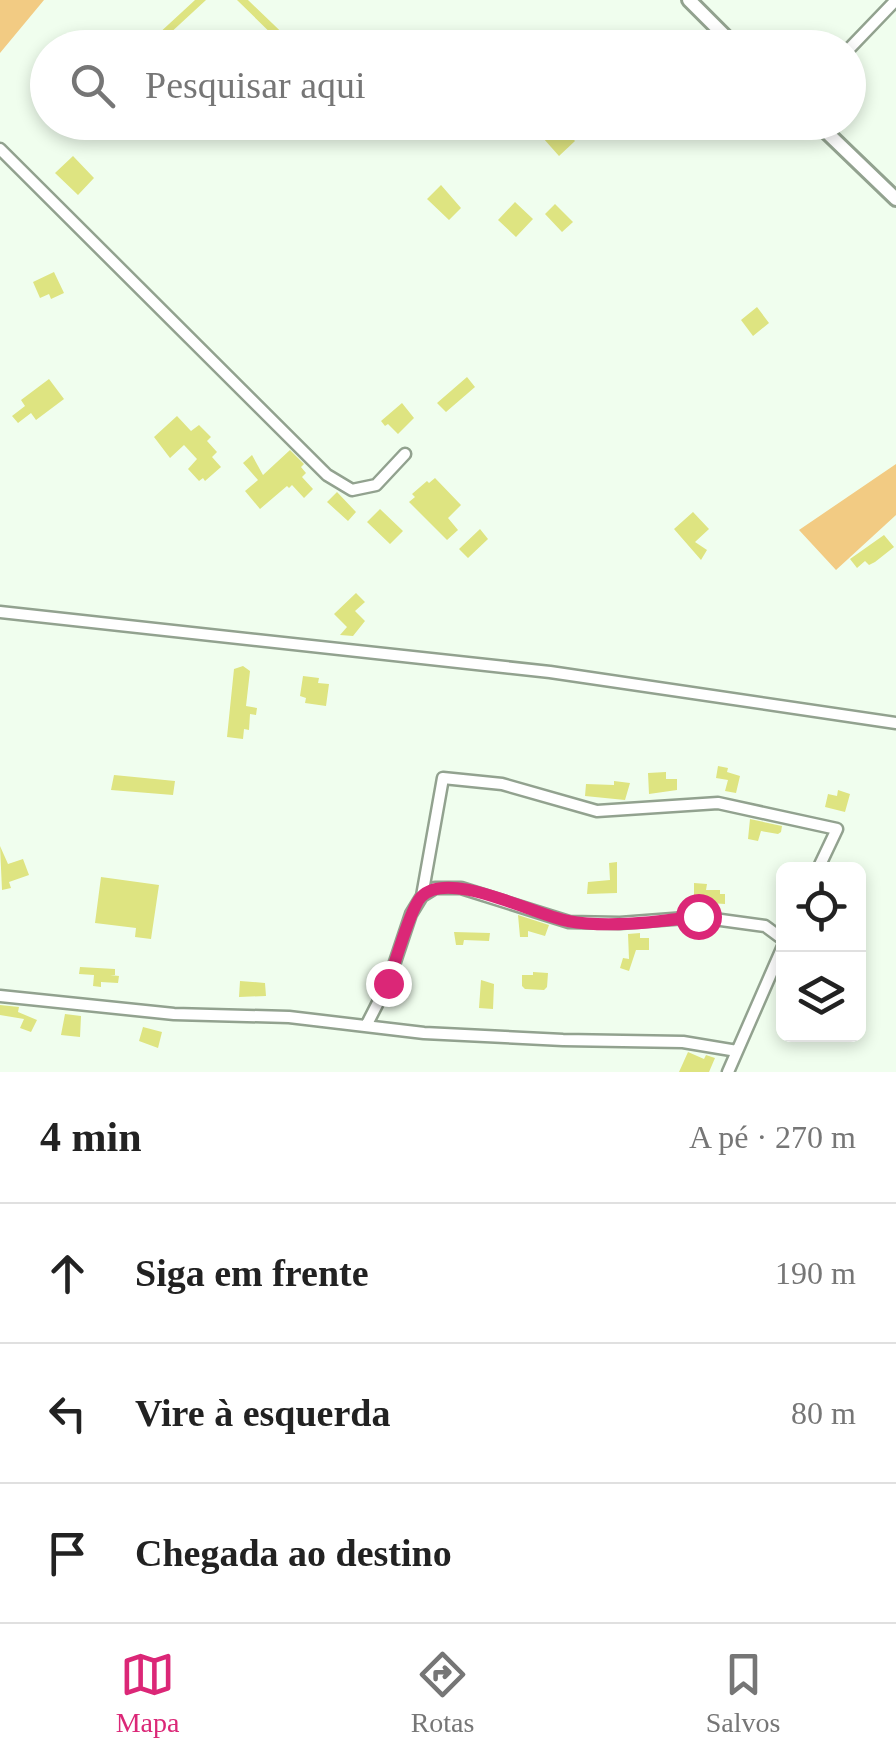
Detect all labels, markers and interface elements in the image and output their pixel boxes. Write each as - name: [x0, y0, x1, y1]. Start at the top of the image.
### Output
- search box: [30, 30, 866, 140]
- icon: search: [65, 58, 120, 113]
- text: Pesquisar aqui: [145, 64, 366, 106]
- map controls: [776, 862, 866, 1042]
- button: locate: [776, 862, 866, 952]
- route start: [676, 894, 722, 940]
- button: layers: [776, 952, 866, 1042]
- route end: [366, 961, 412, 1007]
- text: 4 min: [40, 1114, 142, 1160]
- text: A pé · 270 m: [689, 1119, 856, 1155]
- icon: ahead: [40, 1246, 95, 1301]
- text: Siga em frente: [135, 1252, 369, 1294]
- text: 190 m: [775, 1255, 856, 1291]
- icon: left: [40, 1386, 95, 1441]
- text: Vire à esquerda: [135, 1392, 390, 1434]
- text: 80 m: [791, 1395, 856, 1431]
- icon: arrive: [40, 1526, 95, 1581]
- text: Chegada ao destino: [135, 1532, 452, 1574]
- tab: Mapa: [116, 1647, 179, 1739]
- tab: Rotas: [411, 1647, 474, 1739]
- tab: Salvos: [706, 1647, 780, 1739]

